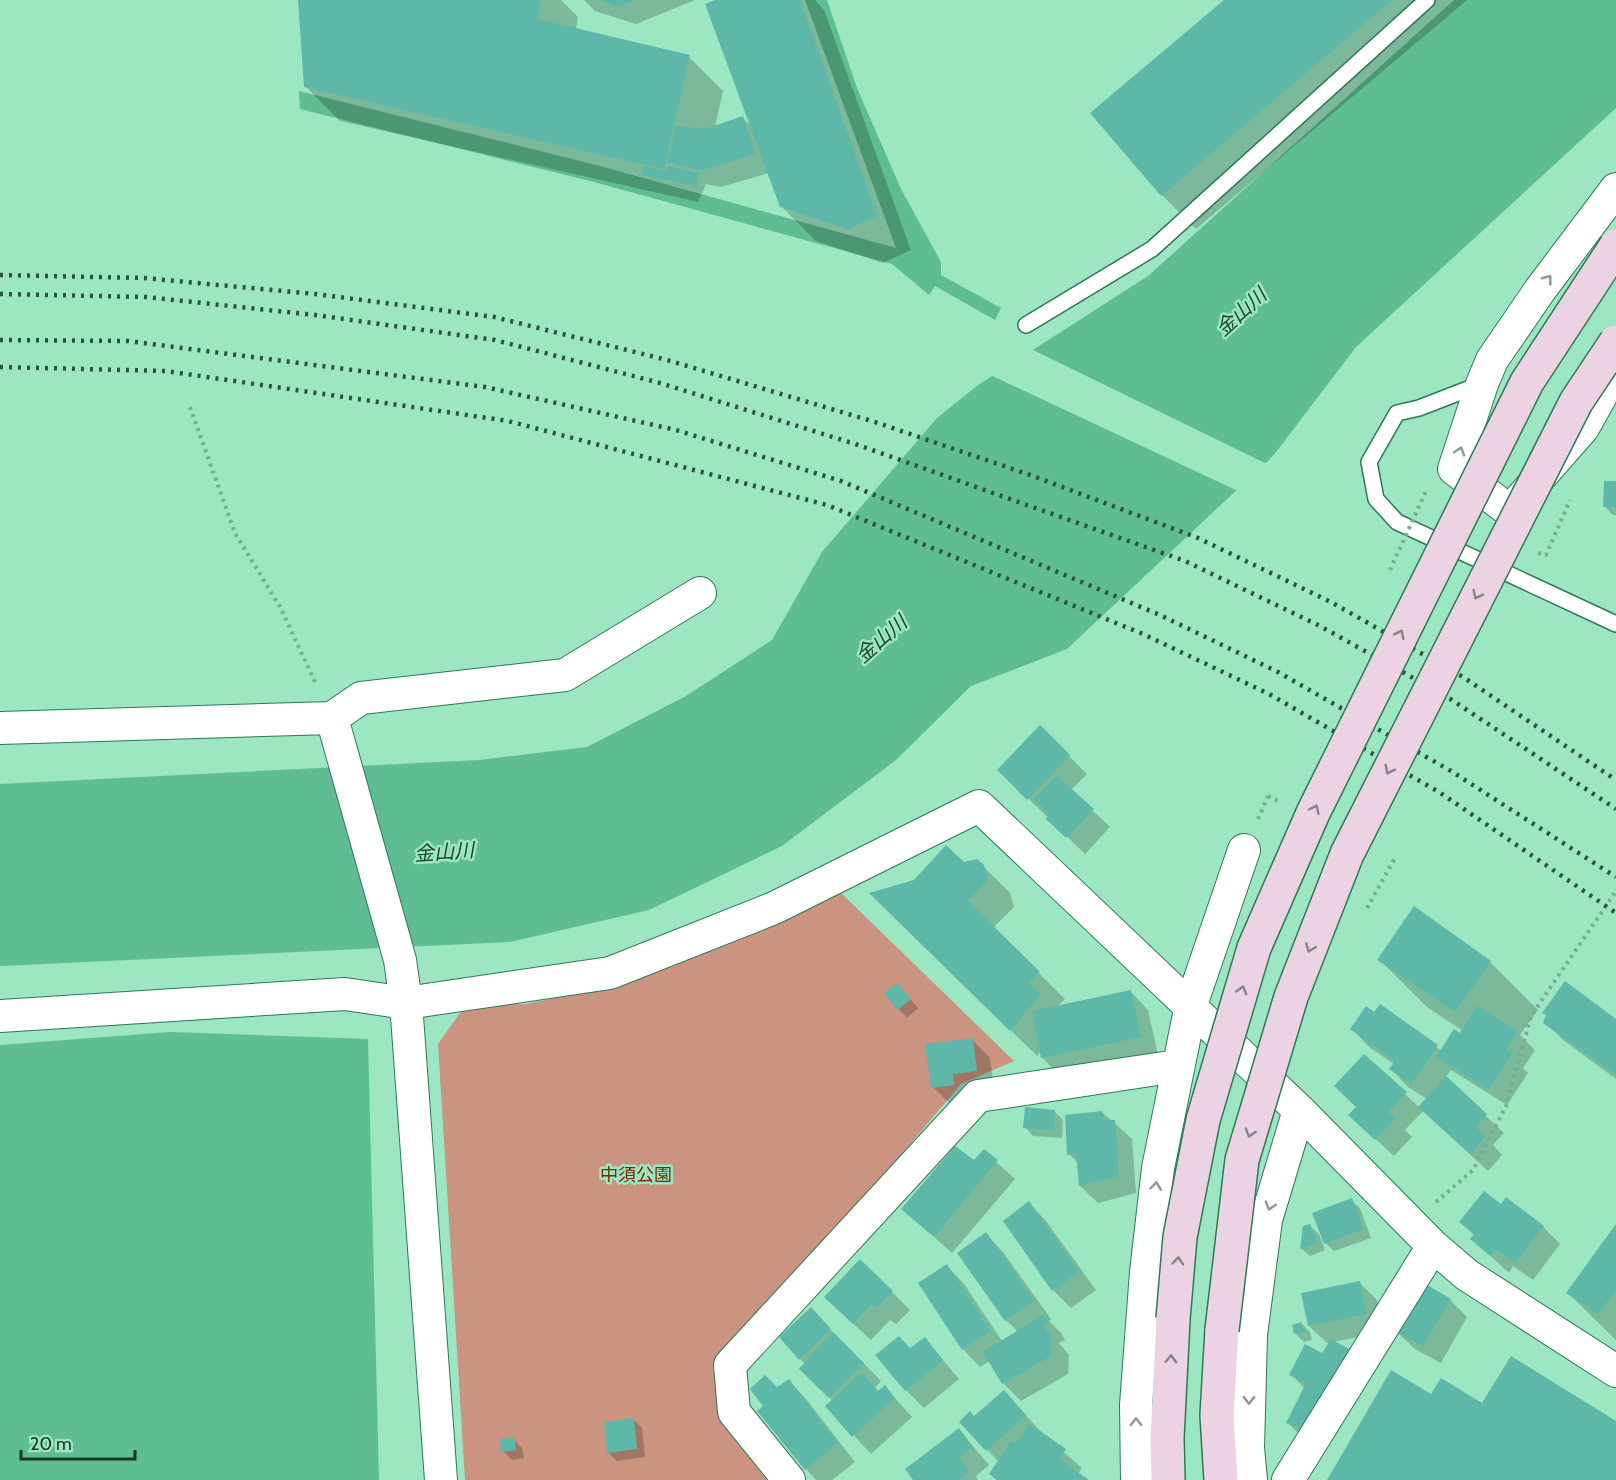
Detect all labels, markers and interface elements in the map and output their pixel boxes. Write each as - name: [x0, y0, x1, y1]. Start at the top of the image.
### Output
- one-way arrow: [1541, 274, 1552, 285]
- water label: 金山川: [1211, 282, 1273, 341]
- one-way arrow: [1453, 446, 1465, 457]
- one-way arrow: [1472, 589, 1484, 600]
- water label: 金山川: [850, 609, 913, 668]
- one-way arrow: [1393, 629, 1405, 640]
- one-way arrow: [1385, 763, 1397, 774]
- one-way arrow: [1307, 804, 1319, 815]
- water label: 金山川: [413, 838, 477, 866]
- one-way arrow: [1305, 942, 1318, 953]
- one-way arrow: [1235, 985, 1247, 995]
- one-way arrow: [1245, 1127, 1257, 1138]
- park label: 中須公園: [600, 1164, 672, 1186]
- one-way arrow: [1149, 1181, 1162, 1190]
- one-way arrow: [1265, 1200, 1277, 1211]
- one-way arrow: [1171, 1256, 1184, 1265]
- one-way arrow: [1164, 1354, 1177, 1363]
- one-way arrow: [1243, 1395, 1255, 1404]
- one-way arrow: [1130, 1417, 1142, 1426]
- scale bar: [21, 1423, 135, 1461]
- text: 20 m: [30, 1433, 72, 1455]

